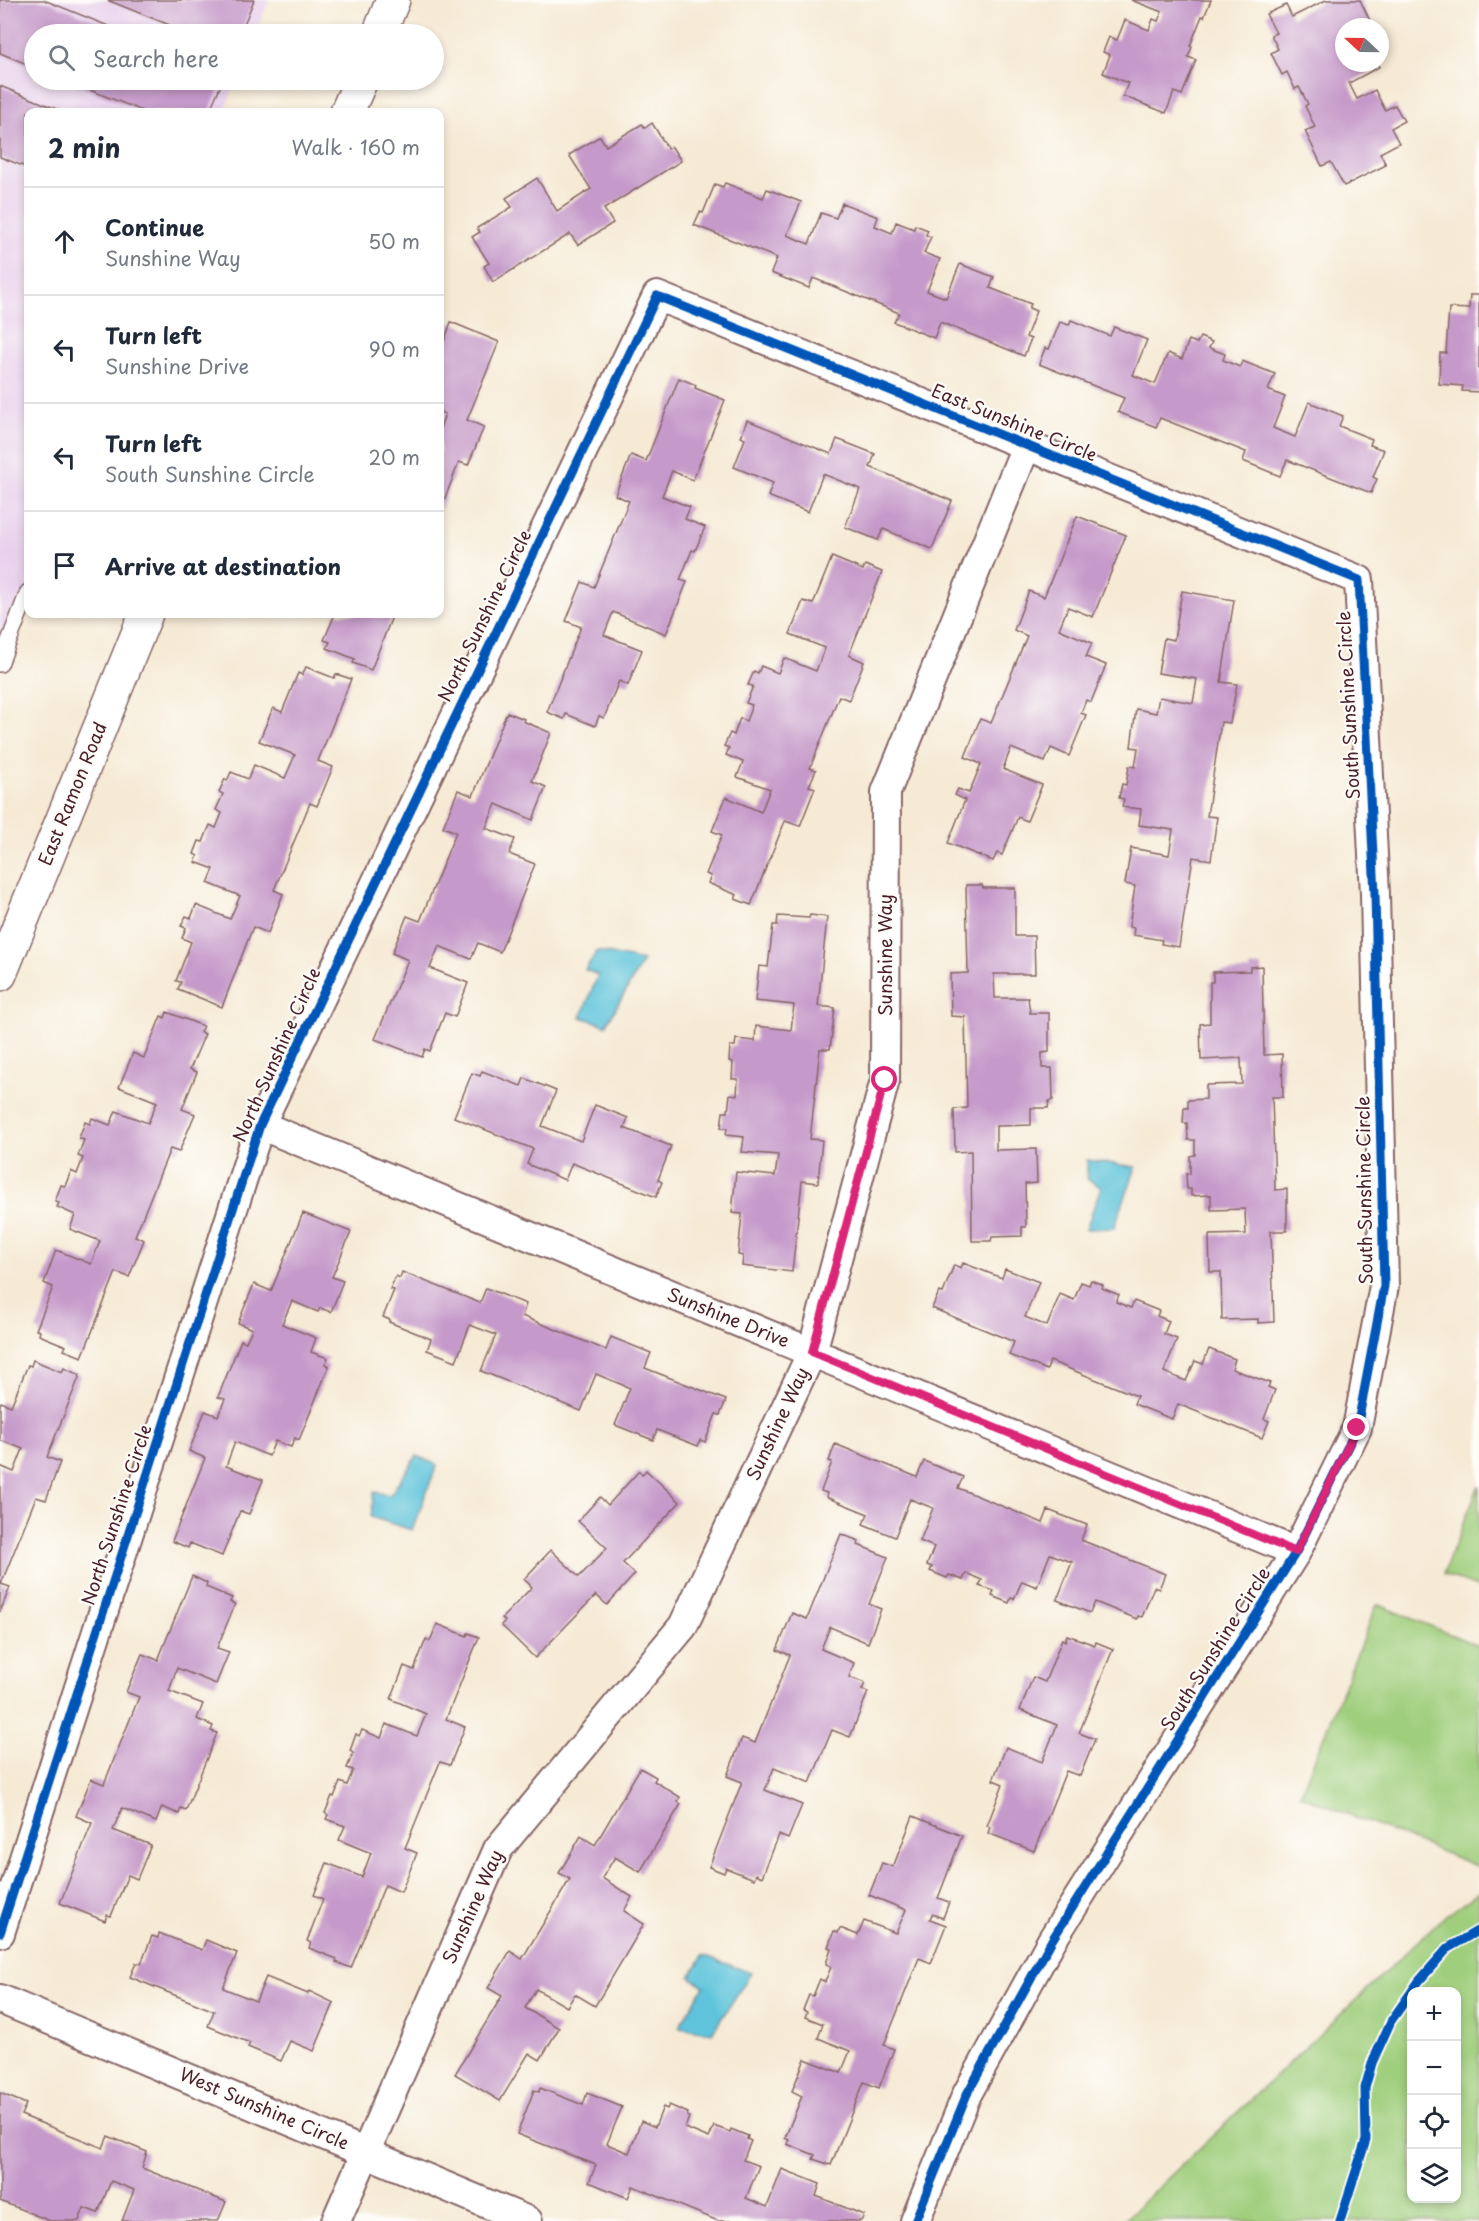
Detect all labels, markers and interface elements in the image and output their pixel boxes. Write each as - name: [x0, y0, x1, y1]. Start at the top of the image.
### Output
- north arrow: [1335, 18, 1389, 72]
- search box: [24, 24, 444, 90]
- icon: search: [45, 41, 78, 74]
- text: Search here: [93, 41, 219, 74]
- text: 2 min: [48, 128, 121, 167]
- text: Walk · 160 m: [292, 132, 420, 162]
- text: Continue: [105, 210, 204, 243]
- icon: ahead: [48, 225, 81, 258]
- text: 50 m: [368, 226, 420, 256]
- text: Sunshine Way: [105, 243, 241, 273]
- text: Turn left: [105, 318, 202, 351]
- icon: left: [48, 333, 81, 366]
- text: 90 m: [369, 334, 420, 364]
- text: Sunshine Drive: [105, 351, 249, 381]
- street label: East Sunshine Circle: [928, 376, 1101, 467]
- text: Turn left: [105, 426, 202, 459]
- icon: left: [48, 441, 81, 474]
- text: 20 m: [368, 442, 420, 472]
- text: South Sunshine Circle: [105, 459, 315, 489]
- street label: North Sunshine Circle: [430, 525, 537, 706]
- icon: arrive: [48, 549, 81, 582]
- text: Arrive at destination: [105, 549, 341, 582]
- street label: South Sunshine Circle: [1329, 610, 1366, 800]
- street label: East Ramon Road: [31, 718, 113, 869]
- street label: Sunshine Way: [871, 894, 898, 1016]
- street label: North Sunshine Circle: [225, 963, 326, 1146]
- route start: [871, 1066, 897, 1092]
- street label: South Sunshine Circle: [1348, 1095, 1379, 1285]
- street label: Sunshine Drive: [663, 1280, 794, 1353]
- street label: Sunshine Way: [739, 1362, 815, 1484]
- route end: [1343, 1414, 1369, 1440]
- street label: North Sunshine Circle: [74, 1421, 158, 1608]
- street label: South Sunshine Circle: [1153, 1561, 1276, 1735]
- street label: Sunshine Way: [434, 1845, 509, 1968]
- map controls: [1407, 1987, 1461, 2203]
- button: +: [1407, 1987, 1461, 2041]
- button: −: [1407, 2041, 1461, 2095]
- street label: West Sunshine Circle: [176, 2060, 353, 2156]
- button: locate: [1407, 2095, 1461, 2149]
- button: layers: [1407, 2149, 1461, 2203]

